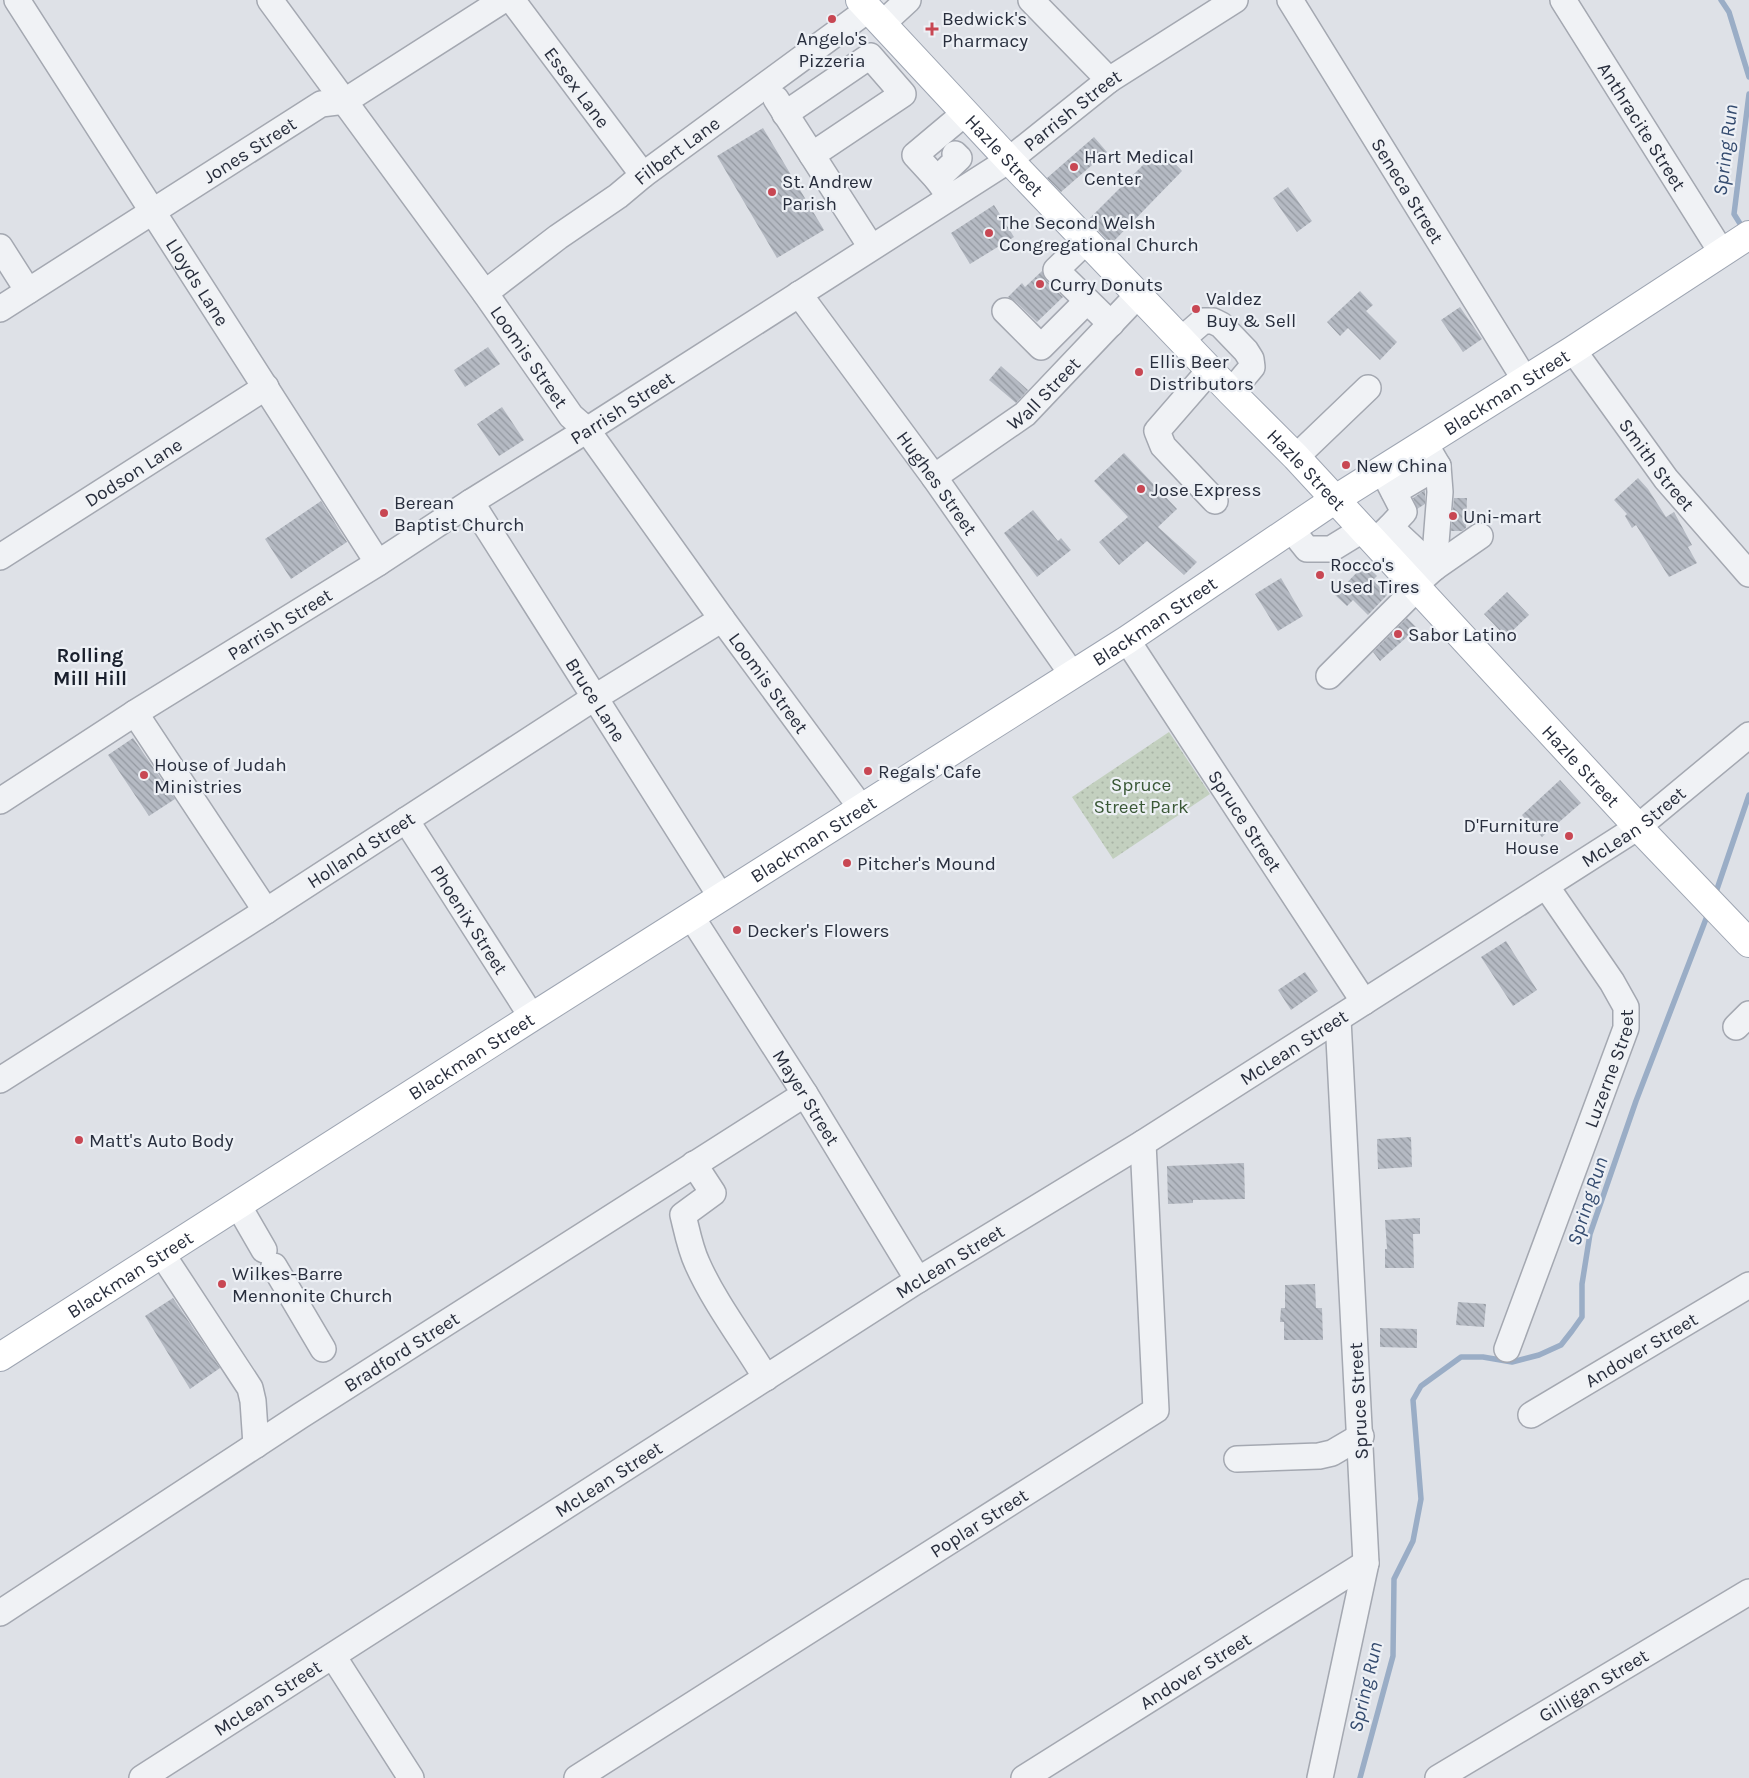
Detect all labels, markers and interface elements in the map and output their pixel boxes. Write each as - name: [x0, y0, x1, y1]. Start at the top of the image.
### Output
- place label: Bedwick's Pharmacy: [942, 8, 1028, 52]
- marker: Angelo's Pizzeria: [826, 13, 838, 25]
- marker: Bedwick's Pharmacy: [926, 23, 938, 35]
- place label: Angelo's Pizzeria: [796, 28, 868, 72]
- street label: Essex Lane: [539, 43, 614, 133]
- street label: Anthracite Street: [1593, 58, 1690, 195]
- street label: Parrish Street: [1019, 65, 1125, 156]
- water label: Spring Run: [1708, 103, 1743, 197]
- street label: Hazle Street: [960, 110, 1048, 201]
- street label: Filbert Lane: [630, 112, 724, 190]
- street label: Jones Street: [199, 113, 301, 188]
- street label: Seneca Street: [1366, 134, 1448, 248]
- place label: Hart Medical Center: [1084, 146, 1194, 190]
- marker: Hart Medical Center: [1068, 161, 1080, 173]
- place label: St. Andrew Parish: [782, 171, 873, 215]
- marker: St. Andrew Parish: [766, 186, 778, 198]
- place label: The Second Welsh Congregational Church: [999, 212, 1199, 256]
- marker: The Second Welsh Congregational Church: [983, 227, 995, 239]
- street label: Lloyds Lane: [161, 235, 233, 331]
- place label: Curry Donuts: [1050, 274, 1163, 296]
- marker: Curry Donuts: [1034, 278, 1046, 290]
- place label: Valdez Buy & Sell: [1206, 288, 1296, 332]
- street label: Loomis Street: [485, 302, 572, 413]
- marker: Valdez Buy & Sell: [1190, 303, 1202, 315]
- street label: Blackman Street: [1440, 345, 1574, 440]
- place label: Ellis Beer Distributors: [1149, 351, 1254, 395]
- street label: Wall Street: [1003, 353, 1085, 435]
- marker: Ellis Beer Distributors: [1133, 366, 1145, 378]
- street label: Parrish Street: [567, 367, 678, 450]
- street label: Smith Street: [1614, 415, 1699, 516]
- street label: Hazle Street: [1262, 425, 1350, 515]
- street label: Hughes Street: [892, 427, 981, 540]
- street label: Dodson Lane: [81, 434, 186, 512]
- place label: New China: [1356, 455, 1448, 477]
- marker: New China: [1340, 459, 1352, 471]
- place label: Jose Express: [1151, 479, 1261, 501]
- marker: Jose Express: [1135, 483, 1147, 495]
- place label: Berean Baptist Church: [394, 492, 525, 536]
- place label: Uni-mart: [1463, 506, 1541, 528]
- marker: Berean Baptist Church: [378, 507, 390, 519]
- marker: Uni-mart: [1447, 510, 1459, 522]
- place label: Rocco's Used Tires: [1330, 554, 1420, 598]
- marker: Rocco's Used Tires: [1314, 569, 1326, 581]
- street label: Blackman Street: [1089, 573, 1221, 671]
- street label: Parrish Street: [224, 584, 336, 665]
- place label: Sabor Latino: [1408, 624, 1517, 646]
- street label: Loomis Street: [724, 628, 812, 738]
- marker: Sabor Latino: [1392, 628, 1404, 640]
- district label: Rolling Mill Hill: [53, 644, 127, 690]
- street label: Bruce Lane: [561, 654, 630, 746]
- street label: Hazle Street: [1537, 721, 1624, 812]
- place label: House of Judah Ministries: [154, 754, 287, 798]
- place label: Regals' Cafe: [878, 761, 981, 783]
- marker: Regals' Cafe: [862, 765, 874, 777]
- street label: Spruce Street: [1203, 766, 1286, 876]
- marker: House of Judah Ministries: [138, 769, 150, 781]
- park label: Spruce Street Park: [1093, 774, 1189, 818]
- street label: McLean Street: [1578, 782, 1690, 872]
- street label: Blackman Street: [747, 792, 880, 888]
- street label: Holland Street: [303, 807, 419, 893]
- place label: D'Furniture House: [1464, 815, 1559, 859]
- marker: D'Furniture House: [1563, 830, 1575, 842]
- place label: Pitcher's Mound: [857, 853, 996, 875]
- marker: Pitcher's Mound: [841, 857, 853, 869]
- street label: Phoenix Street: [426, 861, 512, 979]
- place label: Decker's Flowers: [747, 920, 890, 942]
- marker: Decker's Flowers: [731, 924, 743, 936]
- street label: McLean Street: [1236, 1005, 1352, 1090]
- street label: Blackman Street: [405, 1009, 538, 1105]
- street label: Luzerne Street: [1580, 1009, 1638, 1131]
- street label: Mayer Street: [768, 1046, 844, 1150]
- place label: Matt's Auto Body: [89, 1130, 234, 1152]
- marker: Matt's Auto Body: [73, 1134, 85, 1146]
- water label: Spring Run: [1562, 1154, 1613, 1248]
- street label: McLean Street: [892, 1220, 1008, 1303]
- street label: Blackman Street: [63, 1227, 197, 1323]
- place label: Wilkes-Barre Mennonite Church: [232, 1263, 392, 1307]
- marker: Wilkes-Barre Mennonite Church: [216, 1278, 228, 1290]
- street label: Bradford Street: [340, 1307, 463, 1397]
- street label: Andover Street: [1581, 1308, 1702, 1392]
- street label: Spruce Street: [1345, 1342, 1373, 1460]
- street label: McLean Street: [551, 1437, 667, 1522]
- street label: Poplar Street: [926, 1484, 1032, 1563]
- street label: Andover Street: [1136, 1628, 1255, 1714]
- water label: Spring Run: [1344, 1640, 1387, 1734]
- street label: Gilligan Street: [1535, 1645, 1653, 1727]
- street label: McLean Street: [210, 1656, 326, 1741]

